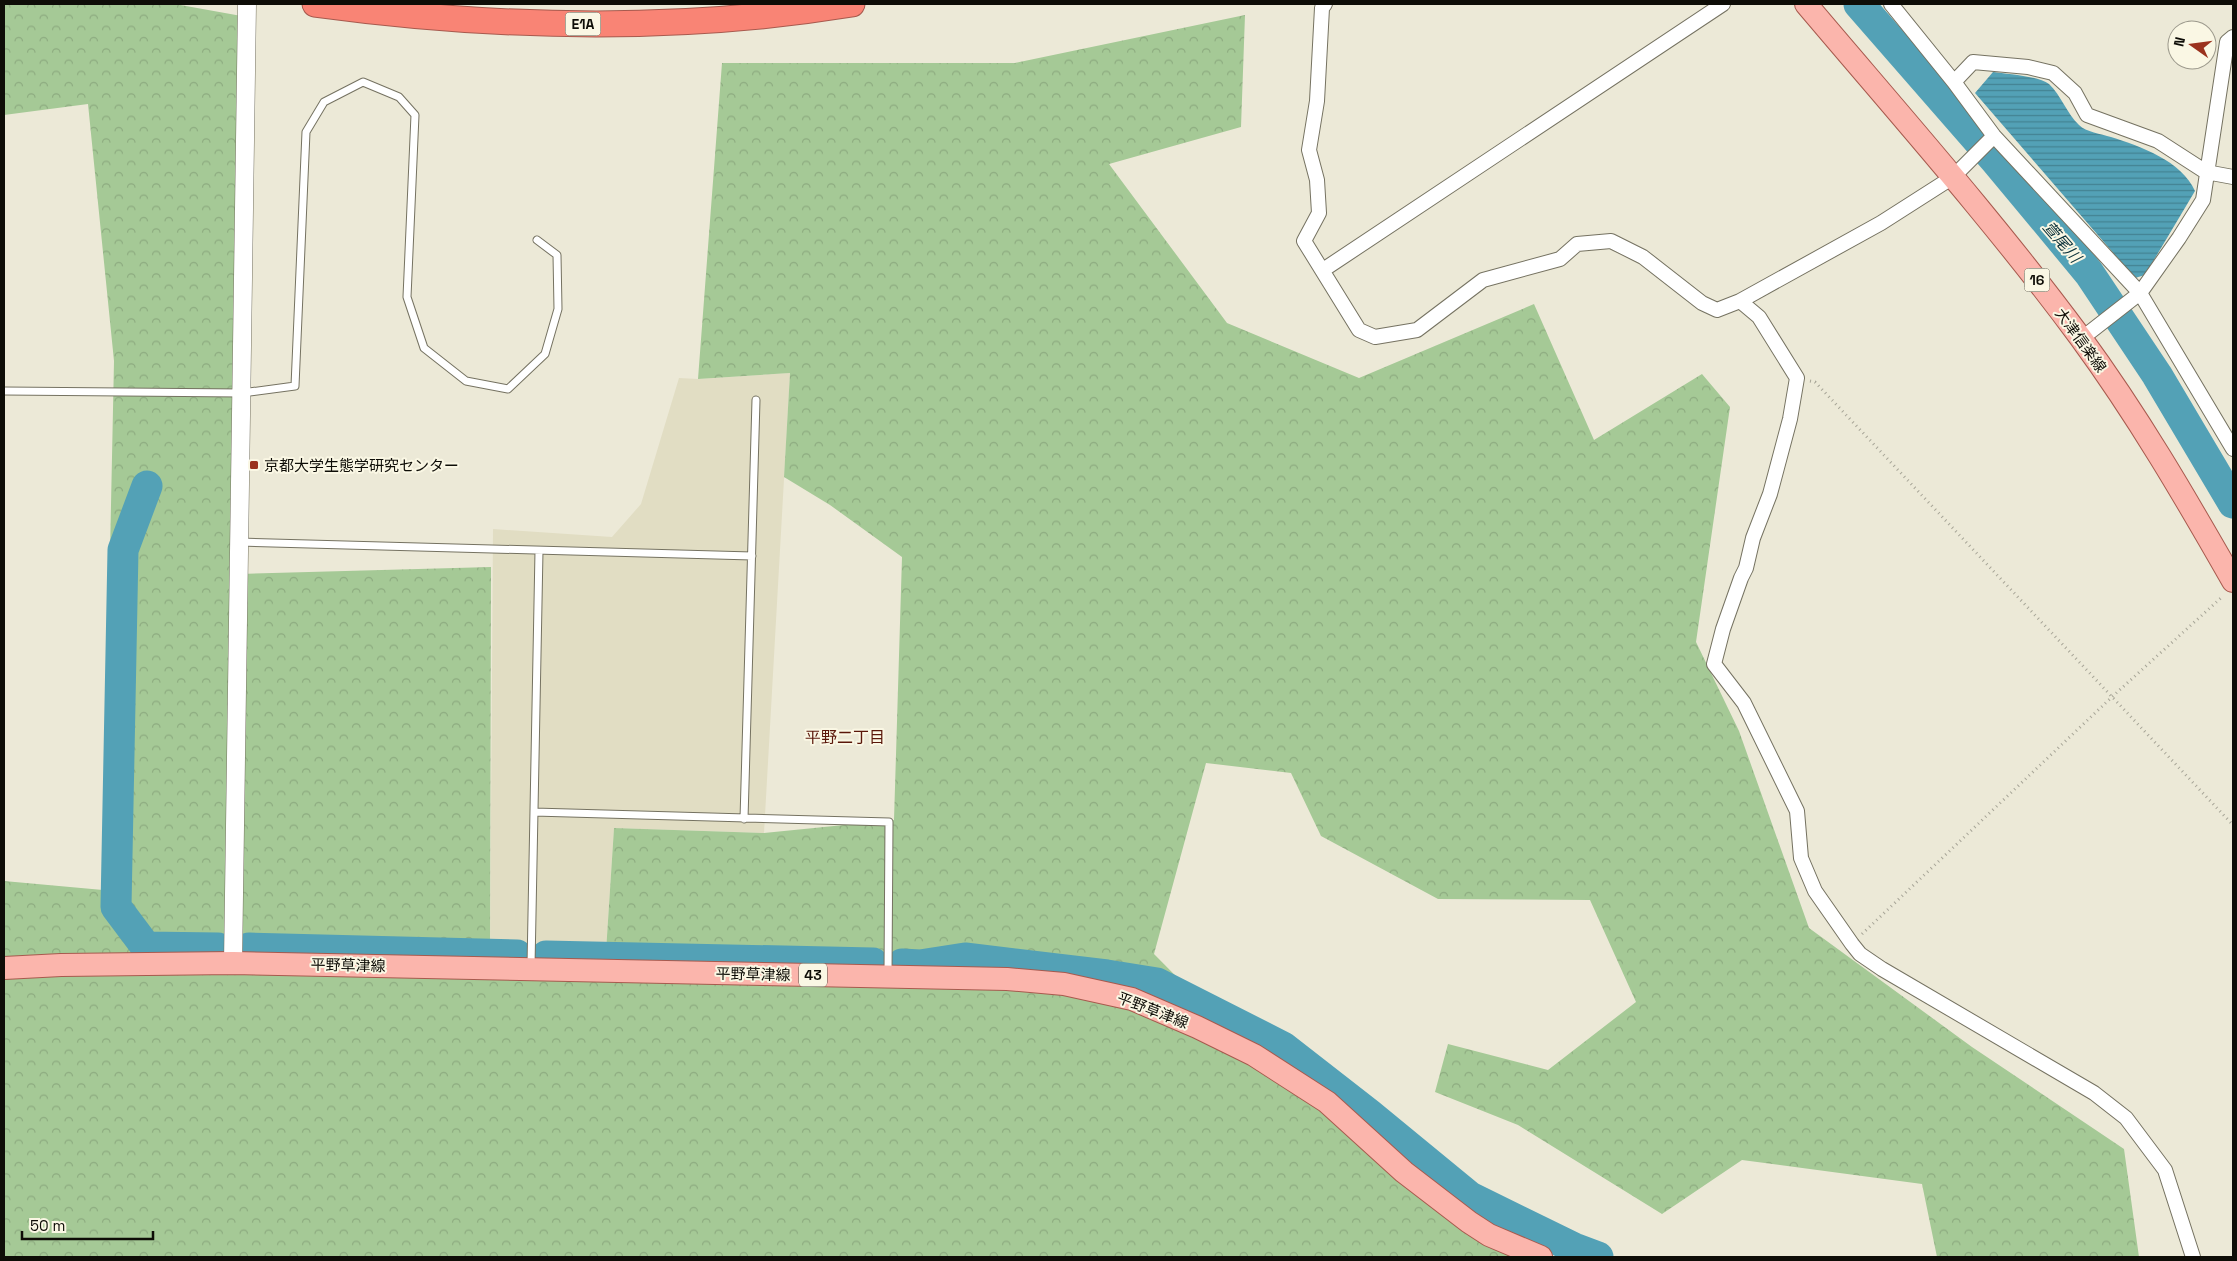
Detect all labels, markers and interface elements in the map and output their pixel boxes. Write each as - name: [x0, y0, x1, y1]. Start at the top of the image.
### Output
- road number: E1A: [566, 12, 600, 36]
- north arrow: [2167, 20, 2217, 70]
- text: N: [2170, 35, 2189, 49]
- water label: 萱尾川: [2038, 217, 2087, 269]
- road number: 16: [2024, 268, 2050, 292]
- street label: 大津信楽線: [2051, 304, 2111, 376]
- place label: 京都大学生態学研究センター: [264, 456, 459, 475]
- marker: 京都大学生態学研究センター: [248, 459, 260, 471]
- district label: 平野二丁目: [805, 727, 885, 748]
- street label: 平野草津線: [310, 955, 386, 975]
- street label: 平野草津線: [715, 964, 791, 984]
- road number: 43: [799, 964, 827, 986]
- street label: 平野草津線: [1115, 988, 1191, 1032]
- scale bar: [22, 1208, 154, 1240]
- text: 50 m: [30, 1216, 65, 1235]

